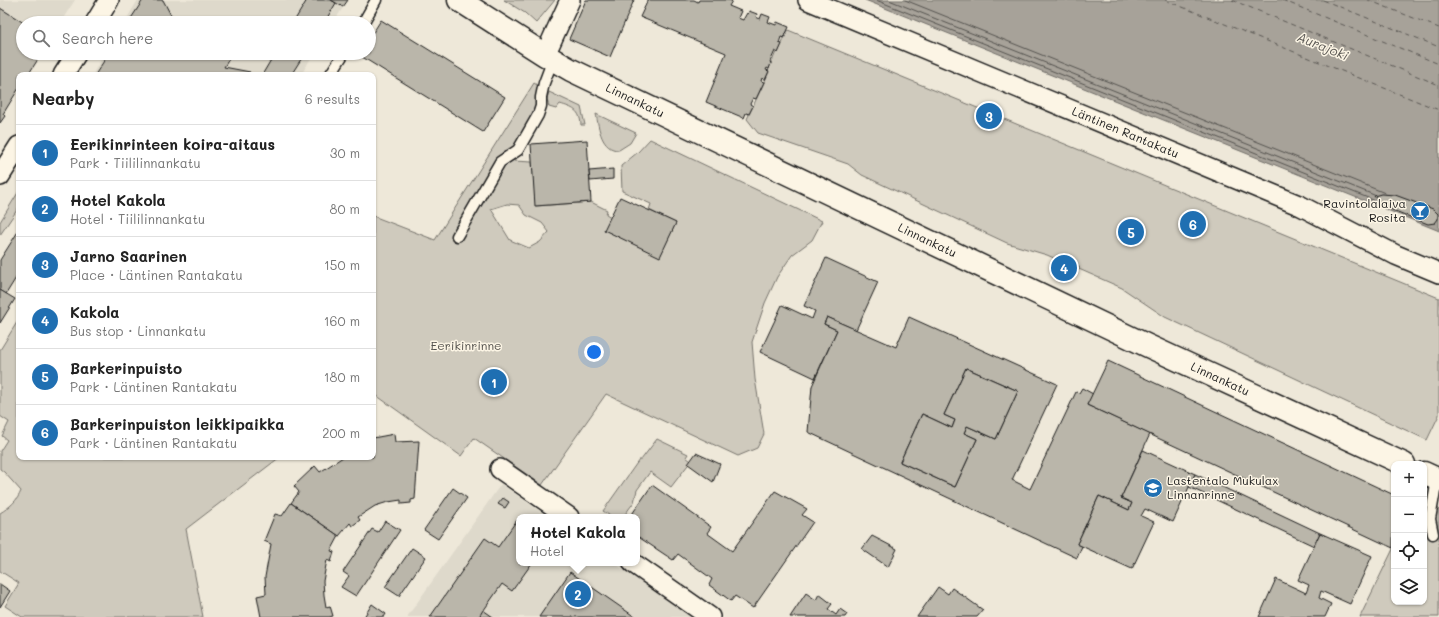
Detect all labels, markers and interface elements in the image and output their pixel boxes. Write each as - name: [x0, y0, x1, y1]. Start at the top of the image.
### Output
- search box: [16, 16, 376, 60]
- icon: search: [30, 27, 52, 49]
- text: Search here: [62, 28, 153, 48]
- water label: Aurajoki: [1295, 28, 1351, 63]
- street label: Linnankatu: [603, 79, 667, 121]
- text: Nearby: [32, 87, 94, 109]
- text: 6 results: [305, 90, 360, 107]
- pin: 3: [976, 101, 1002, 131]
- street label: Läntinen Rantakatu: [1070, 102, 1182, 161]
- text: Eerikinrinteen koira-aitaus: [70, 134, 275, 154]
- text: 1: [42, 144, 48, 161]
- text: 30 m: [330, 144, 360, 161]
- text: Park · Tiililinnankatu: [70, 154, 201, 171]
- text: Hotel Kakola: [70, 190, 166, 210]
- place label: Ravintolalaiva Rosita: [1323, 195, 1406, 225]
- text: 2: [41, 200, 49, 217]
- text: 80 m: [330, 200, 360, 217]
- bar icon: Ravintolalaiva Rosita: [1409, 200, 1431, 222]
- pin: 6: [1180, 209, 1206, 239]
- text: Hotel · Tiililinnankatu: [70, 210, 205, 227]
- pin: 5: [1118, 217, 1144, 247]
- street label: Linnankatu: [896, 219, 960, 260]
- text: Jarno Saarinen: [70, 246, 187, 266]
- pin: 4: [1051, 253, 1077, 283]
- text: 3: [41, 256, 49, 273]
- text: 150 m: [324, 256, 360, 273]
- text: Place · Läntinen Rantakatu: [70, 266, 243, 283]
- text: Kakola: [70, 302, 120, 322]
- text: 4: [41, 312, 49, 329]
- text: 160 m: [324, 312, 360, 329]
- text: Bus stop · Linnankatu: [70, 322, 206, 339]
- park label: Eerikinrinne: [430, 337, 502, 353]
- your location: [584, 342, 604, 362]
- text: Barkerinpuisto: [70, 358, 182, 378]
- street label: Linnankatu: [1188, 358, 1252, 399]
- pin: 1: [481, 367, 507, 397]
- text: 5: [41, 368, 49, 385]
- text: 180 m: [324, 368, 360, 385]
- text: Park · Läntinen Rantakatu: [70, 378, 237, 395]
- text: Barkerinpuiston leikkipaikka: [70, 414, 285, 434]
- text: 6: [41, 424, 49, 441]
- text: 200 m: [322, 424, 360, 441]
- text: Park · Läntinen Rantakatu: [70, 434, 237, 451]
- map controls: [1391, 461, 1427, 605]
- button: +: [1391, 461, 1427, 497]
- place label: Lastentalo Mukulax Linnanrinne: [1167, 472, 1278, 502]
- school or university icon: Lastentalo Mukulax Linnanrinne: [1142, 477, 1164, 499]
- button: −: [1391, 497, 1427, 533]
- popup: [516, 514, 640, 566]
- text: Hotel Kakola: [530, 522, 626, 542]
- button: locate: [1391, 533, 1427, 569]
- text: Hotel: [530, 542, 564, 559]
- button: layers: [1391, 569, 1427, 605]
- pin: 2: [565, 579, 591, 609]

